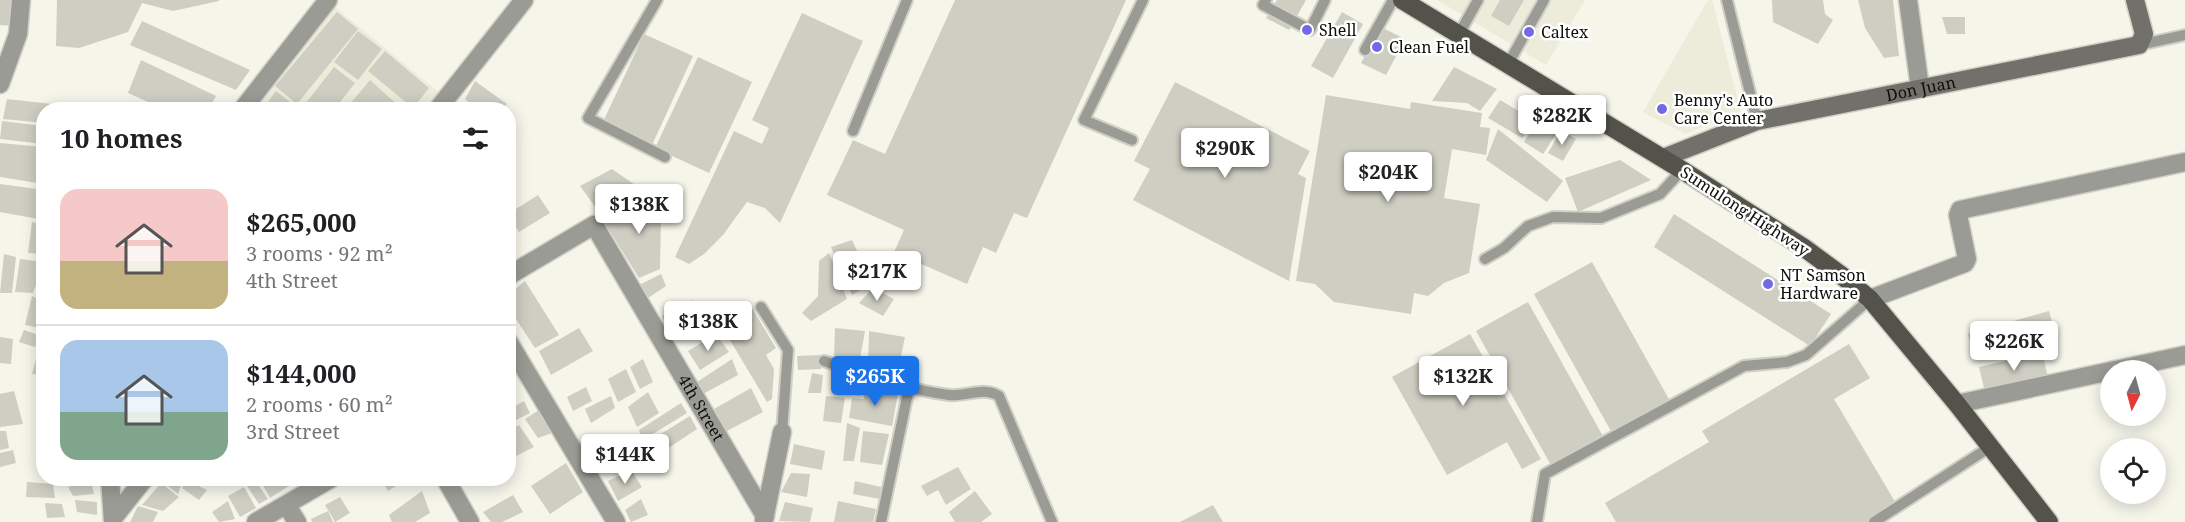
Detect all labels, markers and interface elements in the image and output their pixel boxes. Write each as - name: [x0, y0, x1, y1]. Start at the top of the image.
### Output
- place label: Shell: [1319, 19, 1356, 41]
- place label: Caltex: [1541, 21, 1589, 43]
- marker: Shell: [1300, 23, 1314, 37]
- marker: Caltex: [1522, 25, 1536, 39]
- place label: Clean Fuel: [1389, 36, 1469, 58]
- marker: Clean Fuel: [1370, 40, 1384, 54]
- street label: Don Juan: [1884, 71, 1958, 106]
- place label: Benny's Auto Care Center: [1674, 89, 1773, 129]
- pin: $282K: [1520, 95, 1604, 146]
- text: $282K: [1532, 101, 1592, 128]
- marker: Benny's Auto Care Center: [1655, 102, 1669, 116]
- text: 10 homes: [60, 120, 182, 156]
- icon: filters: [459, 122, 492, 155]
- pin: $290K: [1183, 128, 1267, 179]
- text: $290K: [1195, 134, 1255, 161]
- pin: $204K: [1346, 152, 1430, 203]
- text: $204K: [1358, 158, 1418, 185]
- street label: Sumulong Highway: [1676, 161, 1814, 261]
- pin: $138K: [597, 184, 681, 235]
- text: $138K: [609, 190, 669, 217]
- text: $265,000: [246, 204, 356, 240]
- icon: home: [108, 213, 180, 285]
- text: 3 rooms · 92 m²: [246, 240, 393, 267]
- pin: $217K: [835, 251, 919, 302]
- text: $217K: [847, 257, 907, 284]
- place label: NT Samson Hardware: [1780, 264, 1866, 304]
- text: 4th Street: [246, 267, 338, 294]
- marker: NT Samson Hardware: [1761, 277, 1775, 291]
- pin: $138K: [666, 301, 750, 352]
- text: $138K: [678, 307, 738, 334]
- pin: $226K: [1972, 321, 2056, 372]
- text: $226K: [1984, 327, 2044, 354]
- text: $144,000: [246, 355, 356, 391]
- pin: $265K: [833, 356, 917, 407]
- pin: $132K: [1421, 356, 1505, 407]
- north arrow: [2100, 360, 2166, 426]
- map controls: [2100, 360, 2166, 504]
- text: $265K: [845, 362, 905, 389]
- text: $132K: [1433, 362, 1493, 389]
- icon: home: [108, 364, 180, 436]
- street label: 4th Street: [673, 370, 730, 445]
- text: 2 rooms · 60 m²: [246, 391, 393, 418]
- text: 3rd Street: [246, 418, 340, 445]
- pin: $144K: [583, 434, 667, 485]
- button: locate: [2100, 438, 2166, 504]
- text: $144K: [595, 440, 655, 467]

